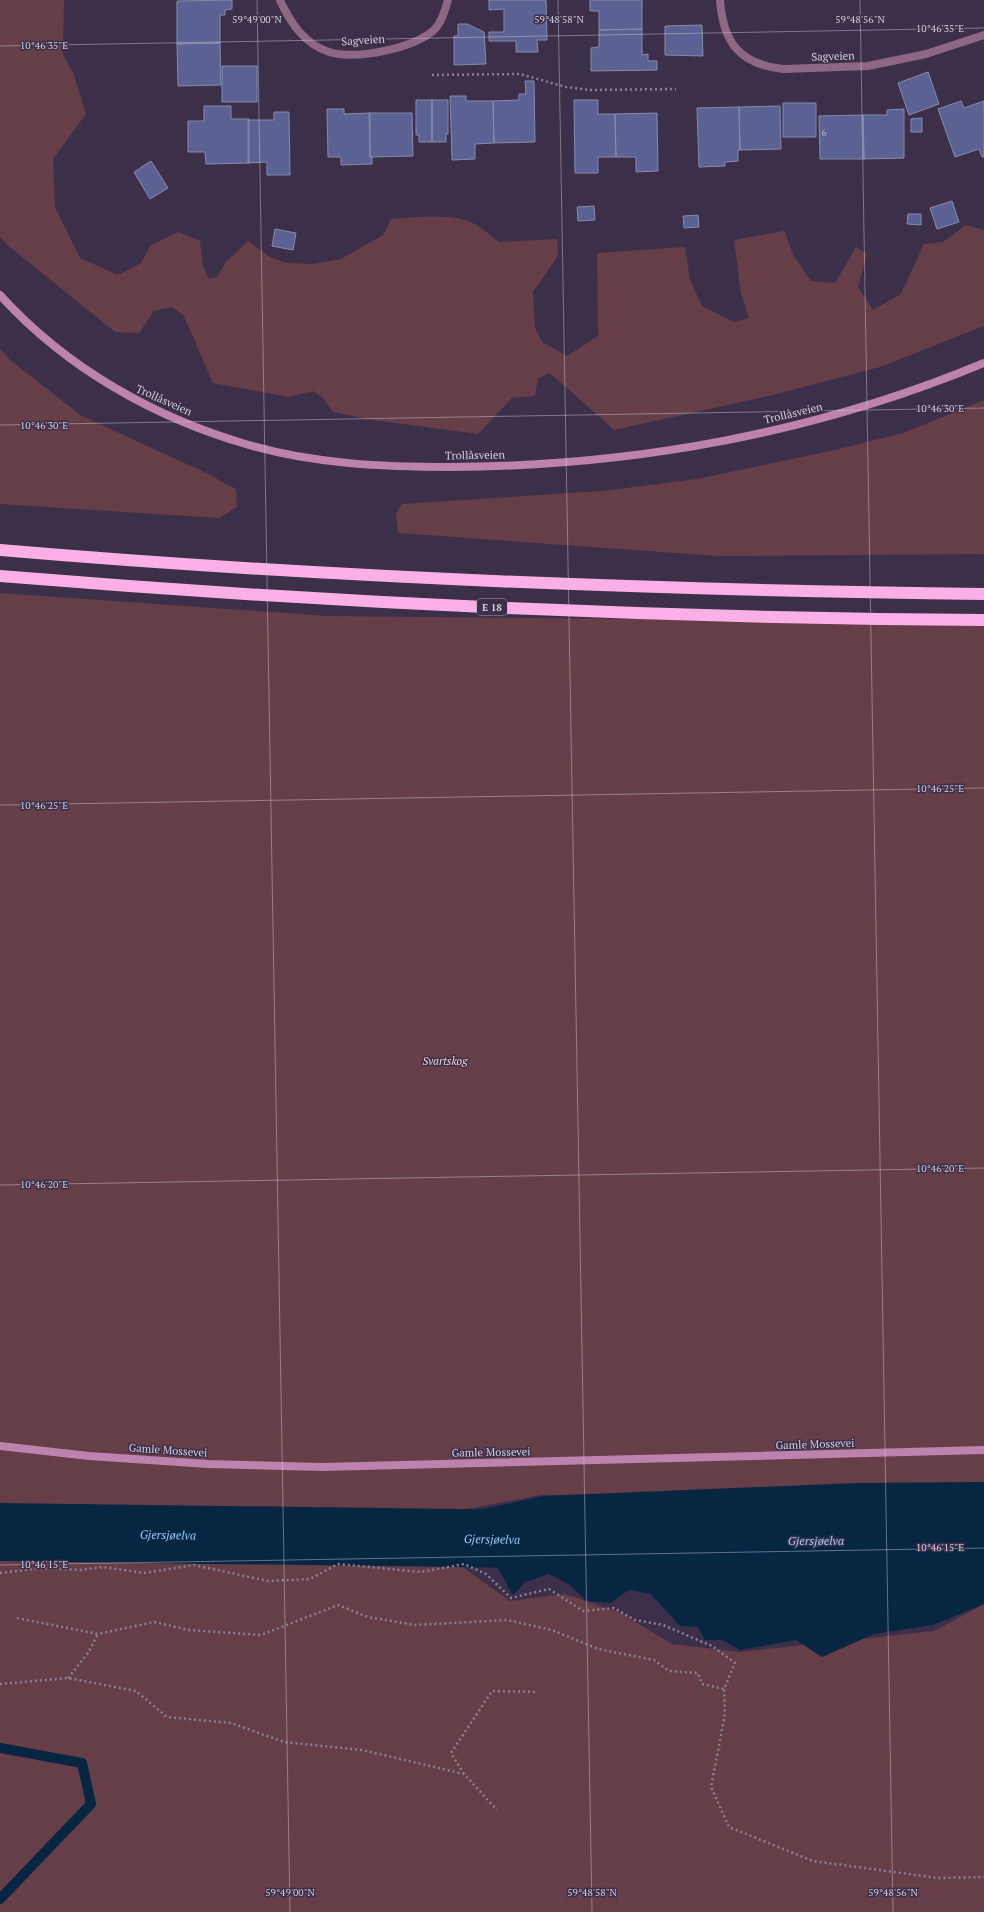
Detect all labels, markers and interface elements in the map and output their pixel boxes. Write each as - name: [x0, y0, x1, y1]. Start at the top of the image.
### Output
- text: 59°49'00"N: [232, 13, 282, 26]
- text: 59°48'58"N: [534, 13, 584, 26]
- text: 59°48'56"N: [835, 13, 885, 26]
- text: 10°46'35"E: [916, 22, 964, 35]
- street label: Sagveien: [341, 31, 386, 49]
- text: 10°46'35"E: [20, 39, 68, 52]
- street label: Sagveien: [811, 48, 855, 64]
- house number: 6: [822, 127, 827, 139]
- street label: Trollåsveien: [134, 381, 195, 419]
- street label: Trollåsveien: [762, 399, 824, 427]
- text: 10°46'30"E: [916, 402, 964, 415]
- text: 10°46'30"E: [20, 419, 68, 432]
- street label: Trollåsveien: [445, 447, 506, 463]
- road number: E 18: [477, 599, 507, 615]
- text: 10°46'25"E: [916, 782, 964, 795]
- text: 10°46'25"E: [20, 799, 68, 812]
- park label: Svartskog: [422, 1054, 468, 1068]
- text: 10°46'20"E: [916, 1162, 964, 1175]
- text: 10°46'20"E: [20, 1178, 68, 1191]
- street label: Gamle Mossevei: [775, 1436, 855, 1452]
- street label: Gamle Mossevei: [128, 1440, 208, 1460]
- street label: Gamle Mossevei: [451, 1444, 531, 1460]
- water label: Gjersjøelva: [140, 1526, 196, 1542]
- water label: Gjersjøelva: [464, 1531, 520, 1546]
- water label: Gjersjøelva: [788, 1533, 844, 1548]
- text: 10°46'15"E: [916, 1541, 964, 1554]
- text: 10°46'15"E: [20, 1558, 68, 1571]
- text: 59°49'00"N: [265, 1886, 315, 1899]
- text: 59°48'58"N: [567, 1886, 617, 1899]
- text: 59°48'56"N: [868, 1886, 918, 1899]

